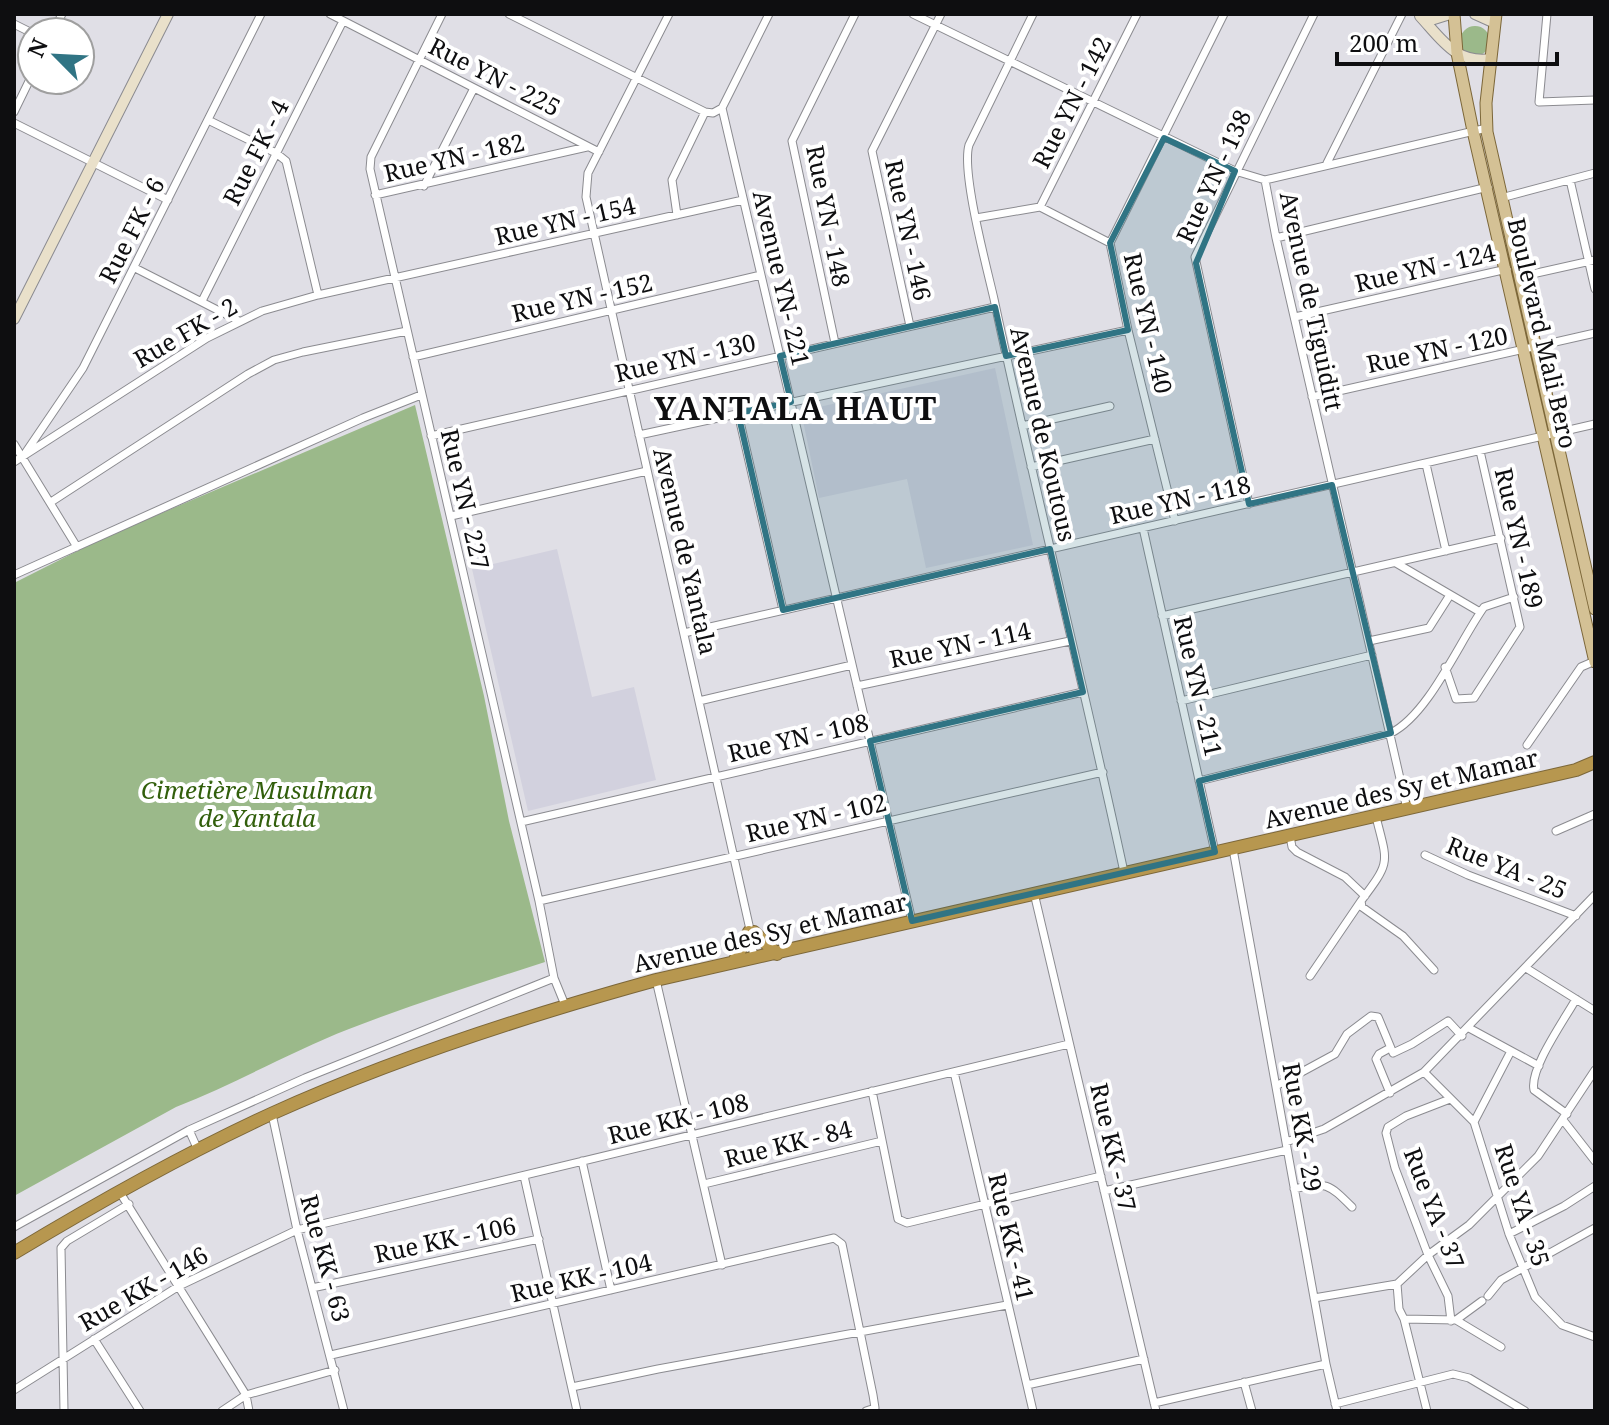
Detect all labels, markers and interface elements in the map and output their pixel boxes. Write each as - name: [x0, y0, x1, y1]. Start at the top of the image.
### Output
- north arrow: [16, 16, 96, 96]
- scale bar: [1337, 16, 1557, 66]
- text: 200 m: [1349, 26, 1418, 59]
- street label: Rue YN - 225: [424, 29, 566, 123]
- street label: Rue YN - 142: [1024, 31, 1118, 173]
- text: N: [20, 33, 54, 61]
- street label: Rue FK - 4: [214, 93, 296, 210]
- street label: Rue YN - 138: [1168, 104, 1258, 248]
- street label: Rue YN - 182: [380, 125, 528, 189]
- street label: Rue YN - 148: [799, 142, 859, 290]
- street label: Rue YN - 146: [878, 156, 940, 304]
- street label: Rue FK - 6: [90, 172, 172, 288]
- street label: Avenue YN- 221: [746, 187, 818, 369]
- street label: Rue YN - 154: [491, 188, 639, 252]
- street label: Avenue de Tiguiditt: [1273, 188, 1351, 414]
- street label: Boulevard Mali Bero: [1500, 214, 1586, 452]
- street label: Rue YN - 124: [1351, 235, 1499, 299]
- street label: Rue YN - 140: [1117, 249, 1181, 397]
- street label: Rue YN - 152: [508, 265, 656, 329]
- street label: Rue FK - 2: [127, 289, 243, 375]
- street label: Rue YN - 120: [1363, 318, 1511, 380]
- street label: Avenue de Koutous: [1003, 323, 1085, 545]
- street label: Rue YN - 130: [611, 325, 759, 389]
- district label: YANTALA HAUT: [654, 386, 938, 429]
- street label: Rue YN - 227: [434, 425, 498, 573]
- street label: Avenue de Yantala: [646, 444, 726, 658]
- street label: Rue YN - 189: [1488, 464, 1552, 612]
- street label: Rue YN - 118: [1106, 467, 1254, 531]
- street label: Rue YN - 211: [1167, 612, 1231, 760]
- street label: Rue YN - 114: [886, 613, 1034, 675]
- street label: Rue YN - 108: [724, 705, 872, 769]
- street label: Avenue des Sy et Mamar: [1261, 740, 1541, 836]
- park label: Cimetière Musulman de Yantala: [141, 773, 373, 834]
- street label: Rue YN - 102: [742, 785, 890, 849]
- street label: Rue YA - 25: [1442, 828, 1572, 906]
- street label: Avenue des Sy et Mamar: [630, 884, 910, 980]
- street label: Rue KK - 29: [1275, 1060, 1331, 1194]
- street label: Rue KK - 37: [1083, 1080, 1145, 1214]
- street label: Rue KK - 108: [604, 1085, 752, 1151]
- street label: Rue KK - 84: [721, 1111, 856, 1175]
- street label: Rue YA - 35: [1488, 1139, 1558, 1271]
- street label: Rue YA - 37: [1397, 1143, 1473, 1273]
- street label: Rue KK - 41: [981, 1170, 1043, 1304]
- street label: Rue KK - 63: [293, 1191, 359, 1325]
- street label: Rue KK - 106: [371, 1208, 519, 1270]
- street label: Rue KK - 146: [72, 1238, 214, 1338]
- street label: Rue KK - 104: [507, 1245, 655, 1309]

